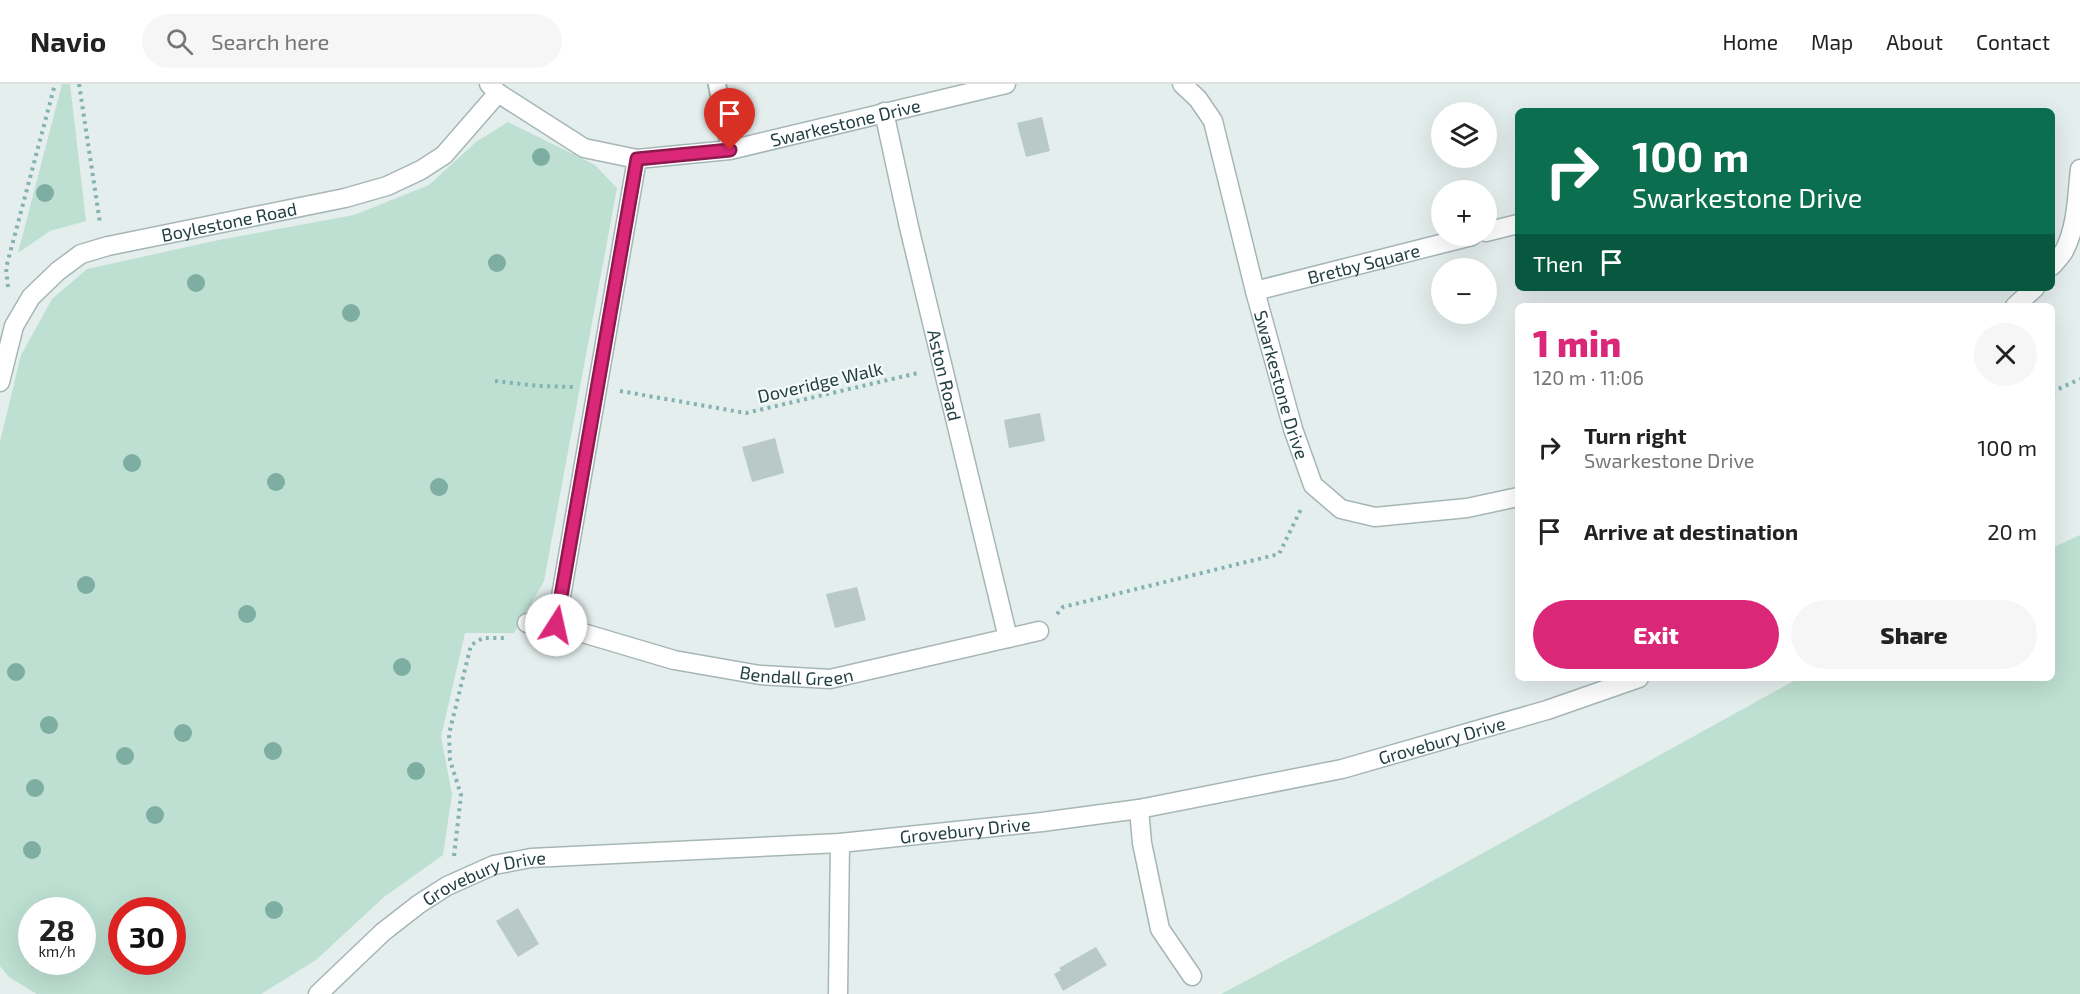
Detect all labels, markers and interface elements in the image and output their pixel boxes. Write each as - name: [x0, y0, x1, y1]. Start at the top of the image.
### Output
- search box: [142, 14, 562, 68]
- text: Navio: [30, 24, 106, 58]
- icon: search: [163, 25, 196, 58]
- text: Search here: [211, 28, 329, 54]
- text: Home: [1722, 29, 1778, 54]
- text: Map: [1811, 29, 1853, 54]
- text: About: [1886, 29, 1943, 54]
- text: Contact: [1976, 29, 2050, 54]
- pin: [704, 88, 755, 150]
- street label: Swarkestone Drive: [768, 94, 923, 151]
- icon: arrive: [713, 97, 746, 130]
- map controls: [1431, 102, 1497, 324]
- button: layers: [1431, 102, 1497, 168]
- text: 100 m: [1632, 130, 1749, 180]
- icon: right: [1533, 132, 1611, 210]
- button: +: [1431, 180, 1497, 246]
- text: Swarkestone Drive: [1632, 181, 1862, 213]
- street label: Boylestone Road: [159, 197, 299, 246]
- street label: Bretby Square: [1305, 239, 1422, 288]
- icon: arrive: [1595, 246, 1628, 279]
- text: Then: [1533, 250, 1583, 276]
- button: −: [1431, 258, 1497, 324]
- street label: Swarkestone Drive: [1250, 308, 1314, 462]
- text: 1 min: [1533, 321, 1621, 364]
- button: close: [1974, 323, 2037, 386]
- street label: Aston Road: [923, 327, 966, 423]
- street label: Doveridge Walk: [755, 357, 885, 407]
- text: 120 m · 11:06: [1533, 365, 1644, 389]
- text: Turn right: [1584, 422, 1686, 448]
- icon: right: [1533, 431, 1566, 464]
- text: 100 m: [1978, 434, 2037, 460]
- text: Swarkestone Drive: [1584, 448, 1755, 472]
- icon: arrive: [1533, 515, 1566, 548]
- text: Arrive at destination: [1584, 518, 1798, 544]
- text: 20 m: [1987, 518, 2037, 544]
- position arrow: [524, 593, 588, 657]
- button: Exit: [1533, 600, 1779, 669]
- button: Share: [1791, 600, 2037, 669]
- street label: Bendall Green: [738, 661, 855, 690]
- street label: Grovebury Drive: [1376, 712, 1508, 769]
- street label: Grovebury Drive: [899, 812, 1031, 848]
- street label: Grovebury Drive: [418, 846, 546, 910]
- speed limit sign: 30: [108, 897, 186, 975]
- text: 28: [39, 911, 75, 947]
- text: km/h: [38, 942, 76, 960]

